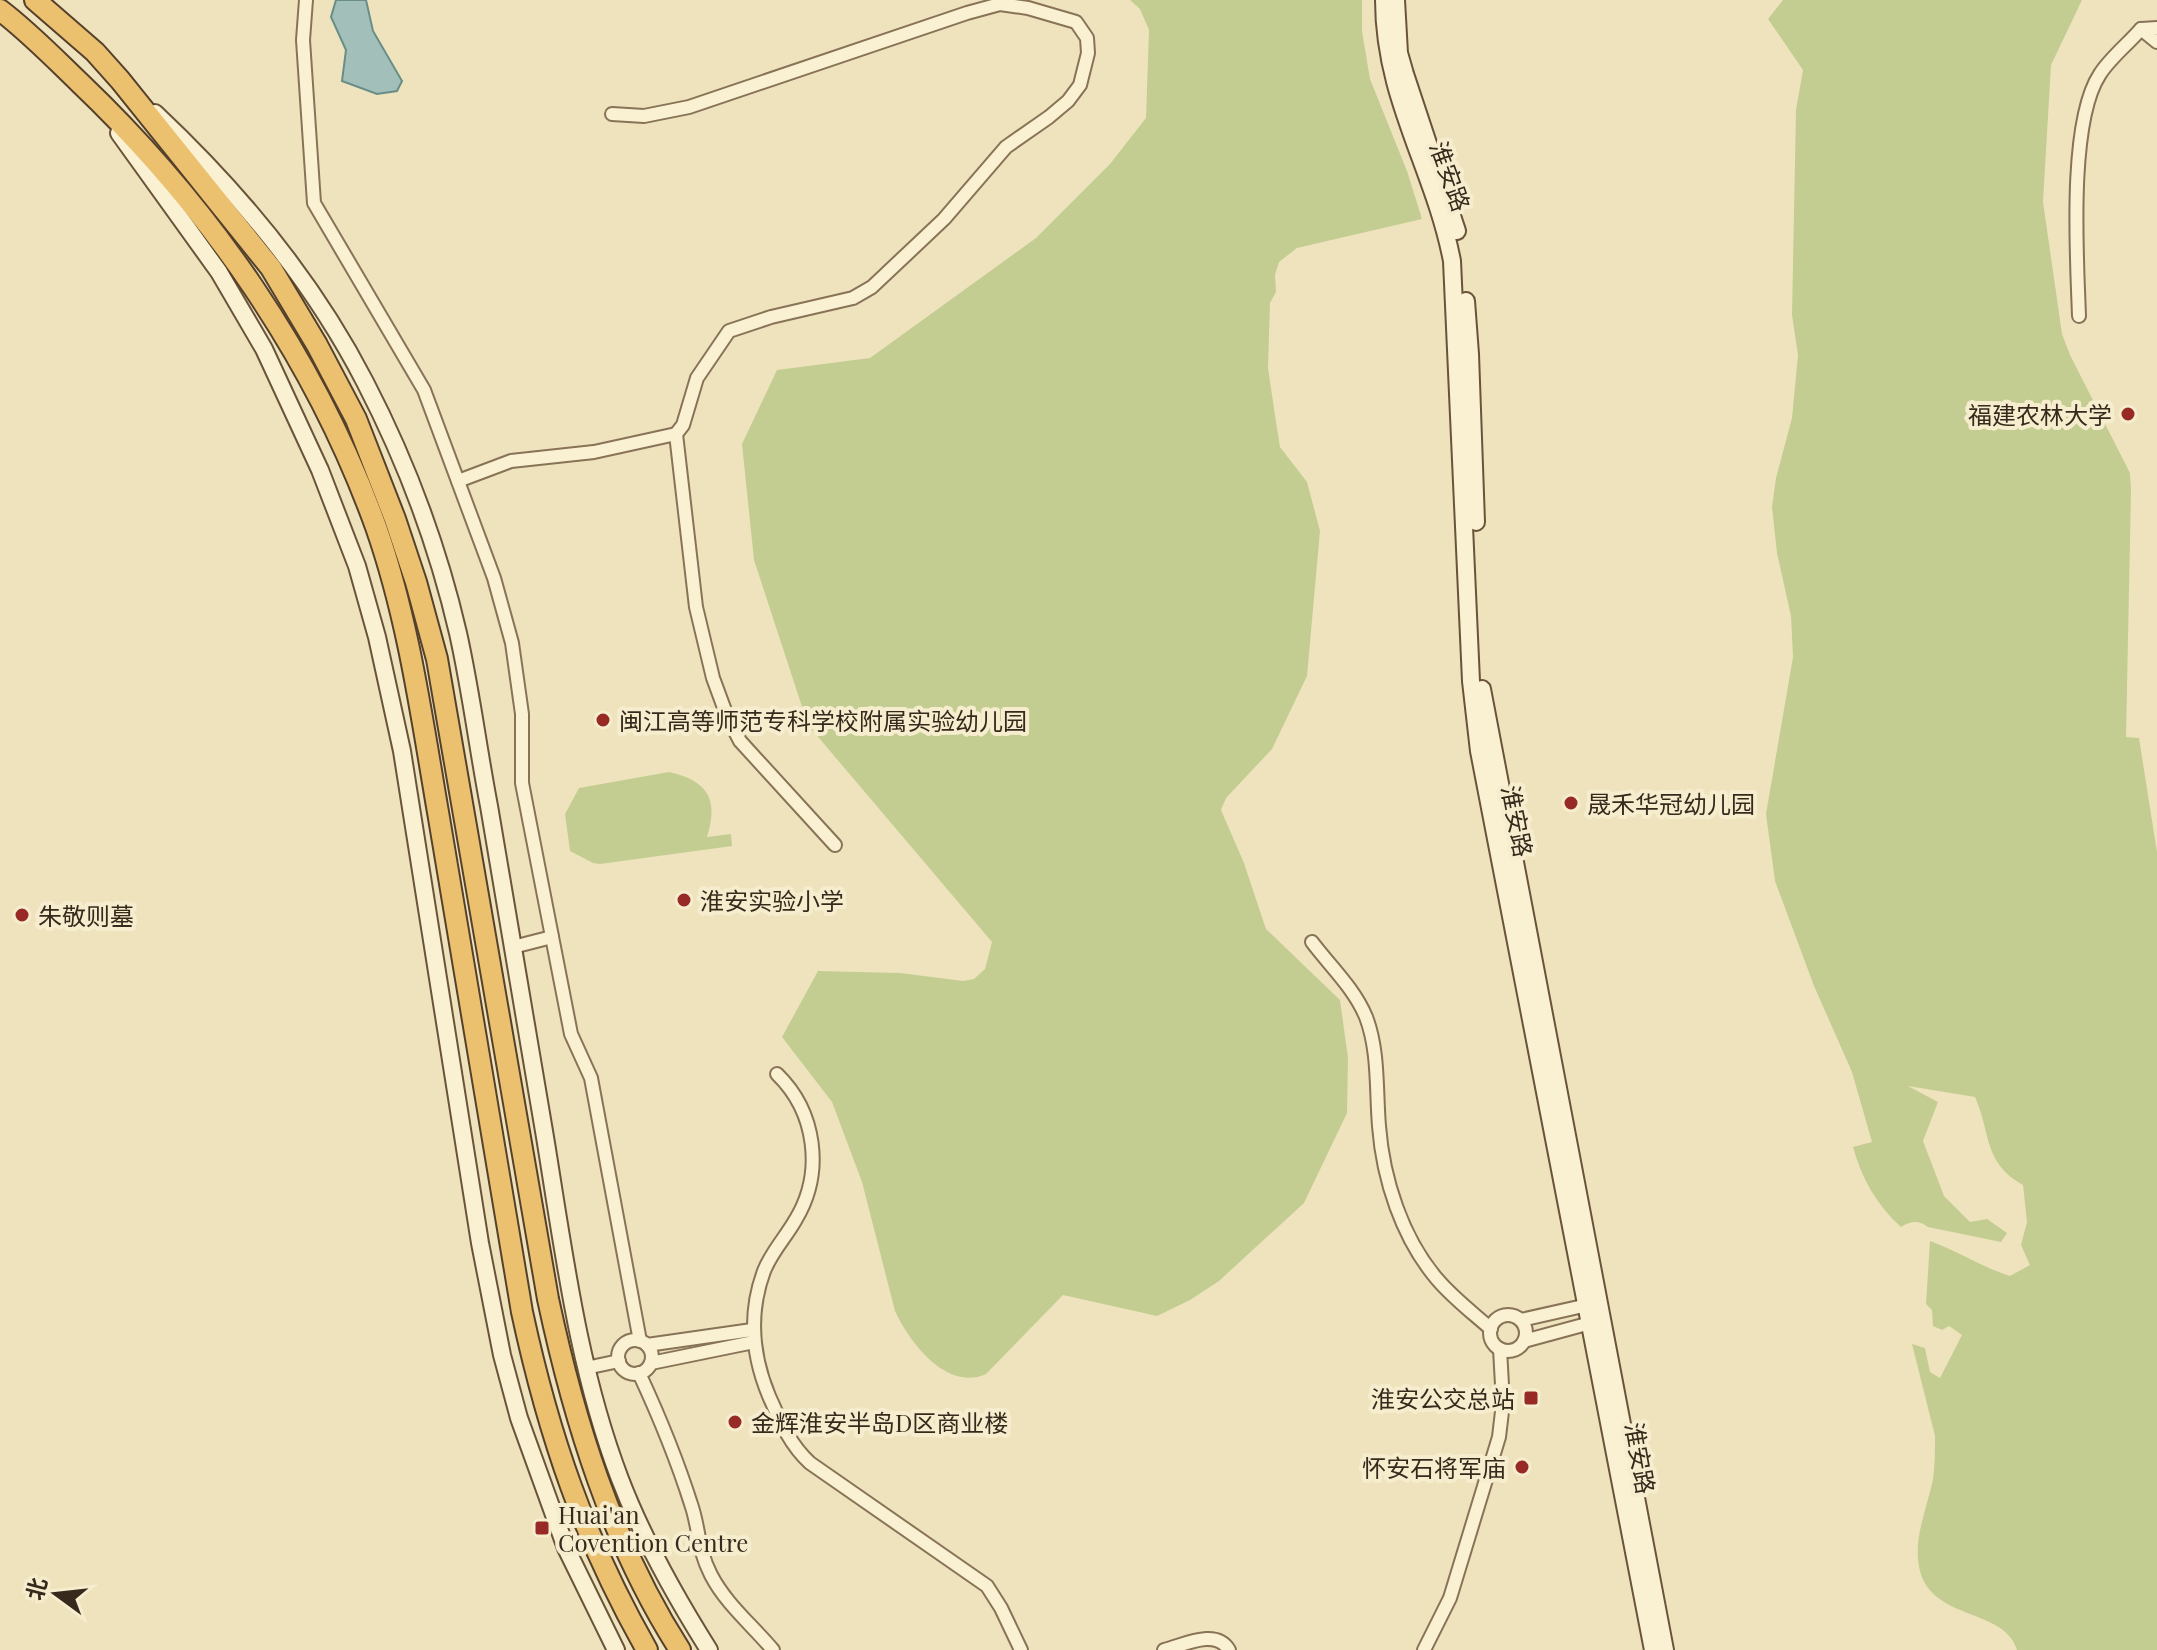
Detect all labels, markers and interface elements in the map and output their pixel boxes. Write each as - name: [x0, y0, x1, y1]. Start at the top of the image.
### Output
- street label: 淮安路: [1424, 137, 1478, 215]
- place label: 福建农林大学: [1968, 398, 2112, 430]
- marker: 福建农林大学: [2119, 405, 2137, 423]
- place label: 闽江高等师范专科学校附属实验幼儿园: [619, 704, 1027, 736]
- marker: 闽江高等师范专科学校附属实验幼儿园: [594, 711, 612, 729]
- street label: 淮安路: [1495, 783, 1541, 859]
- place label: 晟禾华冠幼儿园: [1587, 787, 1755, 819]
- marker: 晟禾华冠幼儿园: [1562, 794, 1580, 812]
- place label: 淮安实验小学: [700, 884, 844, 916]
- marker: 淮安实验小学: [675, 891, 693, 909]
- place label: 朱敬则墓: [38, 899, 134, 931]
- marker: 朱敬则墓: [13, 906, 31, 924]
- place label: 淮安公交总站: [1371, 1382, 1515, 1414]
- marker: 淮安公交总站: [1522, 1389, 1540, 1407]
- place label: 金辉淮安半岛D区商业楼: [751, 1406, 1008, 1438]
- marker: 金辉淮安半岛D区商业楼: [726, 1413, 744, 1431]
- street label: 淮安路: [1619, 1420, 1663, 1496]
- place label: 怀安石将军庙: [1362, 1451, 1506, 1483]
- marker: 怀安石将军庙: [1513, 1458, 1531, 1476]
- place label: Huai'an Covention Centre: [558, 1498, 748, 1558]
- marker: Huai'an Covention Centre: [533, 1519, 551, 1537]
- north arrow: [16, 1554, 96, 1634]
- text: 北: [18, 1574, 53, 1603]

